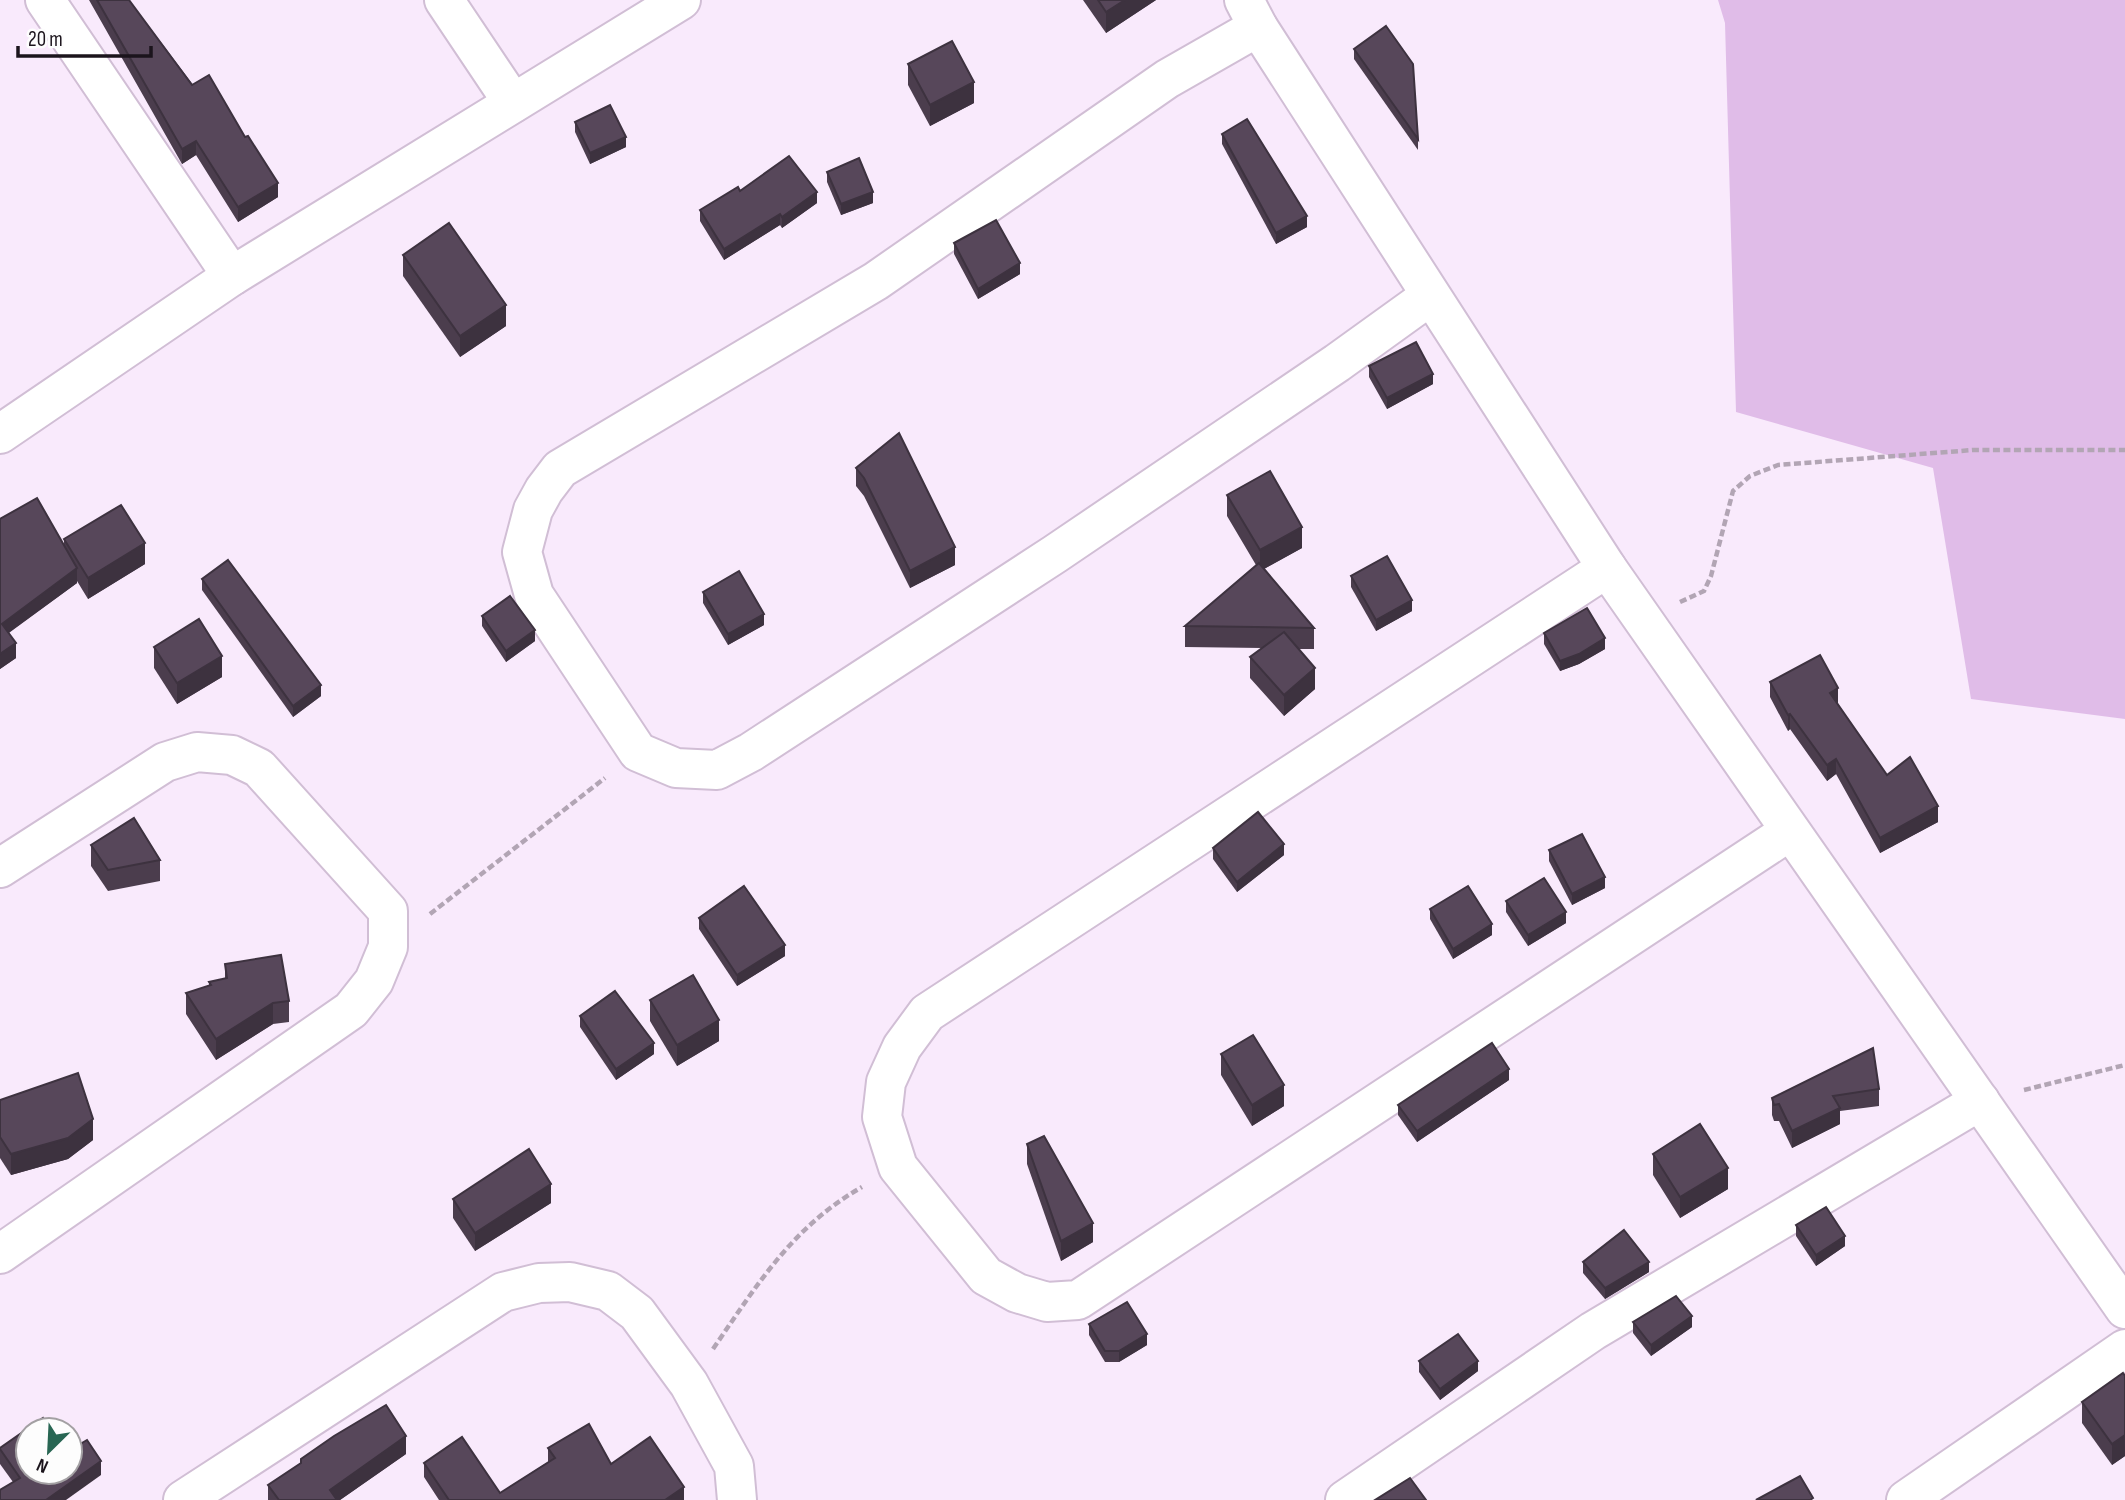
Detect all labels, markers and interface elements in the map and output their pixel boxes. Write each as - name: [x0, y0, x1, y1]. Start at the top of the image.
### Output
- scale bar: [18, 14, 150, 58]
- text: 20 m: [28, 27, 63, 52]
- north arrow: [14, 1416, 84, 1486]
- text: N: [33, 1453, 52, 1478]

